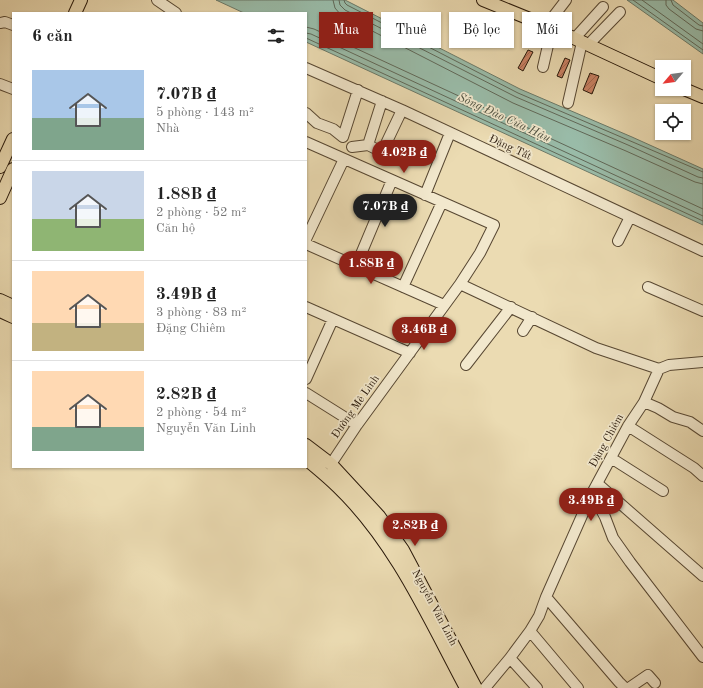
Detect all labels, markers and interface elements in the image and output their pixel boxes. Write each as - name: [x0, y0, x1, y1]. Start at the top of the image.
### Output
- chip: Mua: [319, 12, 373, 48]
- chip: Thuê: [381, 12, 441, 48]
- chip: Bộ lọc: [449, 12, 514, 48]
- chip: Mới: [522, 12, 572, 48]
- icon: filters: [265, 25, 287, 47]
- text: 6 căn: [32, 28, 73, 45]
- north arrow: [655, 60, 691, 96]
- map controls: [655, 60, 691, 140]
- icon: home: [64, 86, 112, 134]
- text: 7.07B ₫: [156, 86, 216, 103]
- water label: Sông Đào Cửa Hậu: [456, 91, 552, 145]
- button: locate: [655, 104, 691, 140]
- text: 5 phòng · 143 m²: [156, 106, 254, 119]
- text: Nhà: [156, 122, 180, 135]
- street label: Đặng Tất: [487, 132, 534, 163]
- pin: 4.02B ₫: [367, 140, 441, 174]
- text: 4.02B ₫: [381, 146, 427, 159]
- text: 1.88B ₫: [156, 186, 216, 203]
- icon: home: [64, 187, 112, 235]
- pin: 7.07B ₫: [348, 194, 422, 228]
- text: 7.07B ₫: [362, 200, 408, 213]
- text: 2 phòng · 52 m²: [156, 206, 246, 219]
- text: Căn hộ: [156, 222, 195, 235]
- pin: 1.88B ₫: [334, 251, 408, 285]
- text: 1.88B ₫: [348, 257, 394, 270]
- text: 3.49B ₫: [156, 286, 216, 303]
- icon: home: [64, 287, 112, 335]
- text: 3 phòng · 83 m²: [156, 306, 246, 319]
- pin: 3.46B ₫: [387, 317, 461, 351]
- text: Đặng Chiêm: [156, 322, 226, 335]
- text: 3.46B ₫: [401, 323, 447, 336]
- street label: Đường Mê Linh: [330, 373, 382, 441]
- text: 2.82B ₫: [156, 386, 216, 403]
- icon: home: [64, 387, 112, 435]
- text: 2 phòng · 54 m²: [156, 406, 246, 419]
- street label: Đặng Chiêm: [588, 412, 626, 469]
- text: Nguyễn Văn Linh: [156, 422, 256, 435]
- pin: 3.49B ₫: [554, 488, 628, 522]
- text: 3.49B ₫: [568, 494, 614, 507]
- pin: 2.82B ₫: [378, 513, 452, 547]
- text: 2.82B ₫: [392, 519, 438, 532]
- street label: Nguyễn Văn Linh: [409, 568, 460, 648]

